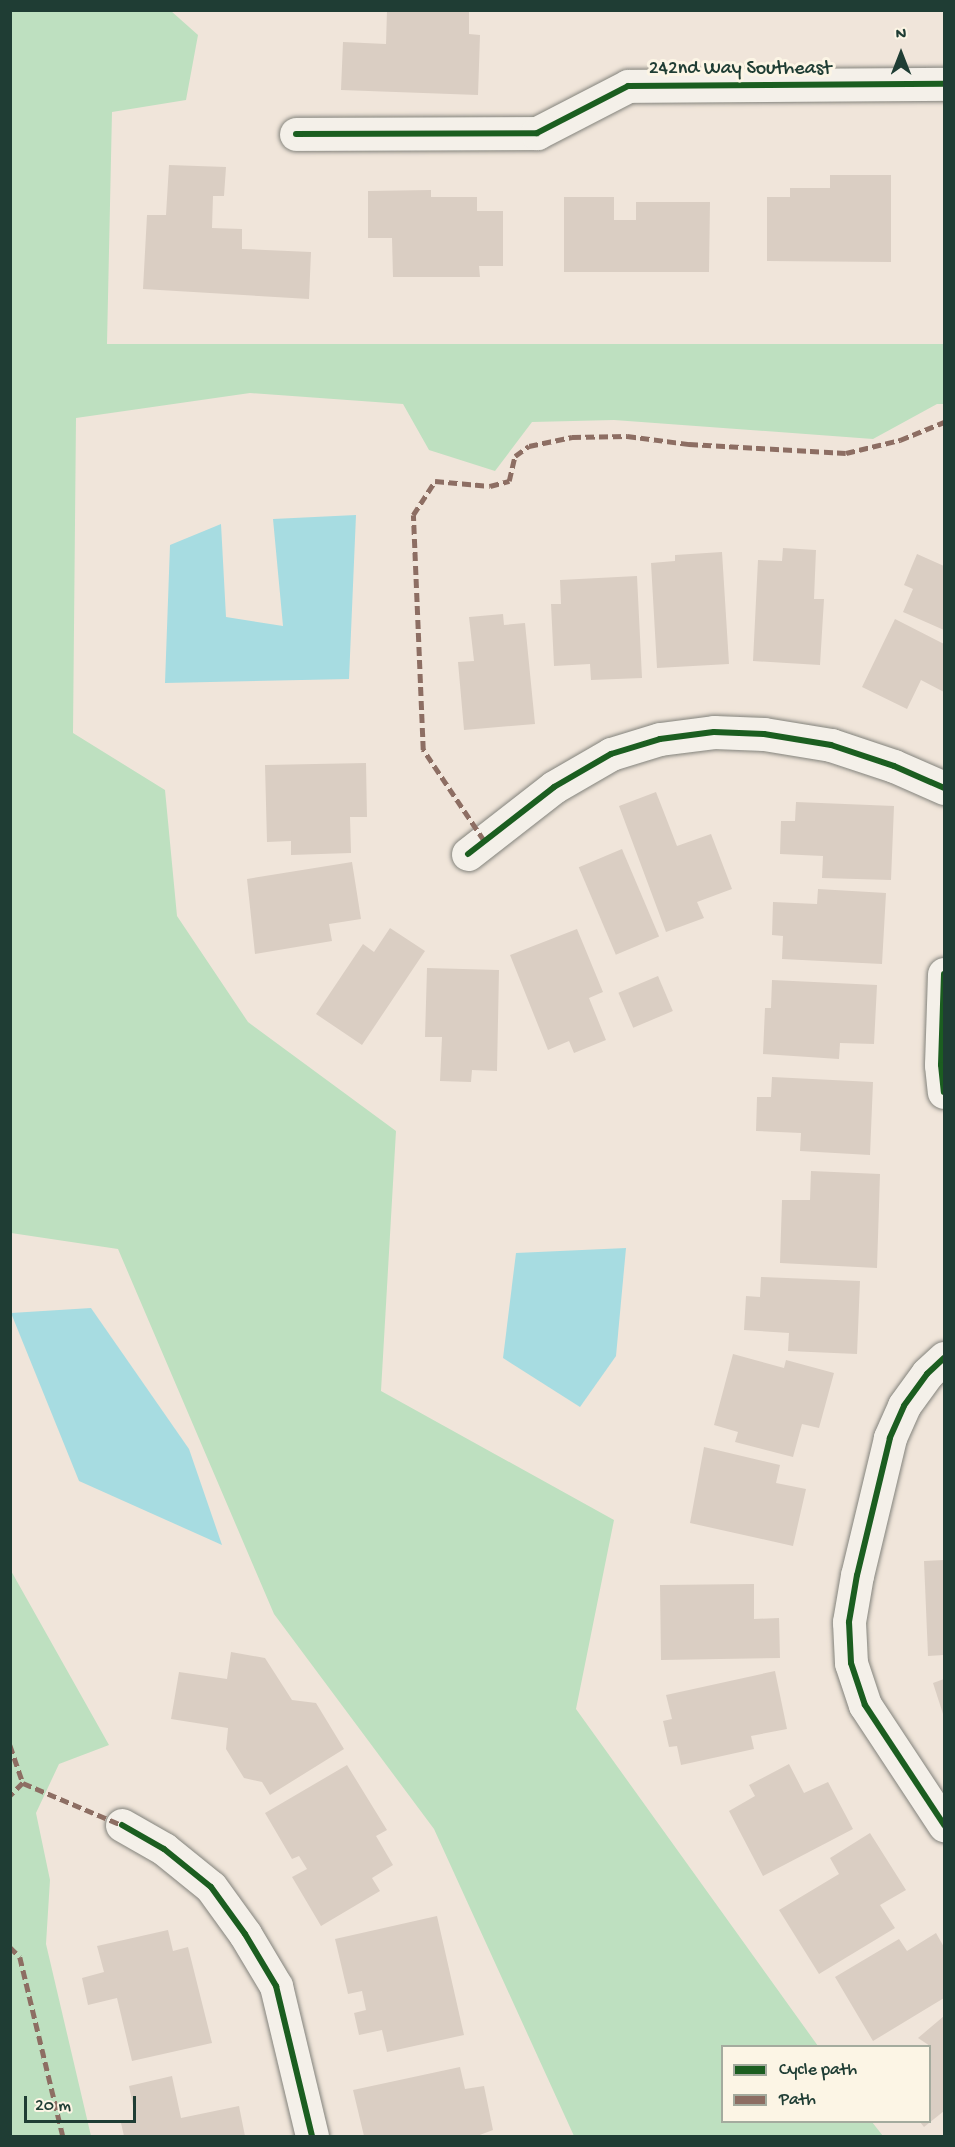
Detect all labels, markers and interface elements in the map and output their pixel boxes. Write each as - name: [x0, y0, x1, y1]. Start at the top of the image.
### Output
- north arrow: [871, 24, 931, 84]
- text: N: [896, 26, 906, 45]
- street label: 242nd Way Southeast: [649, 57, 831, 81]
- legend: [721, 2045, 931, 2123]
- text: Cycle path: [779, 2060, 857, 2081]
- scale bar: [27, 2084, 140, 2122]
- text: Path: [779, 2090, 816, 2111]
- text: 20 m: [35, 2096, 71, 2117]

